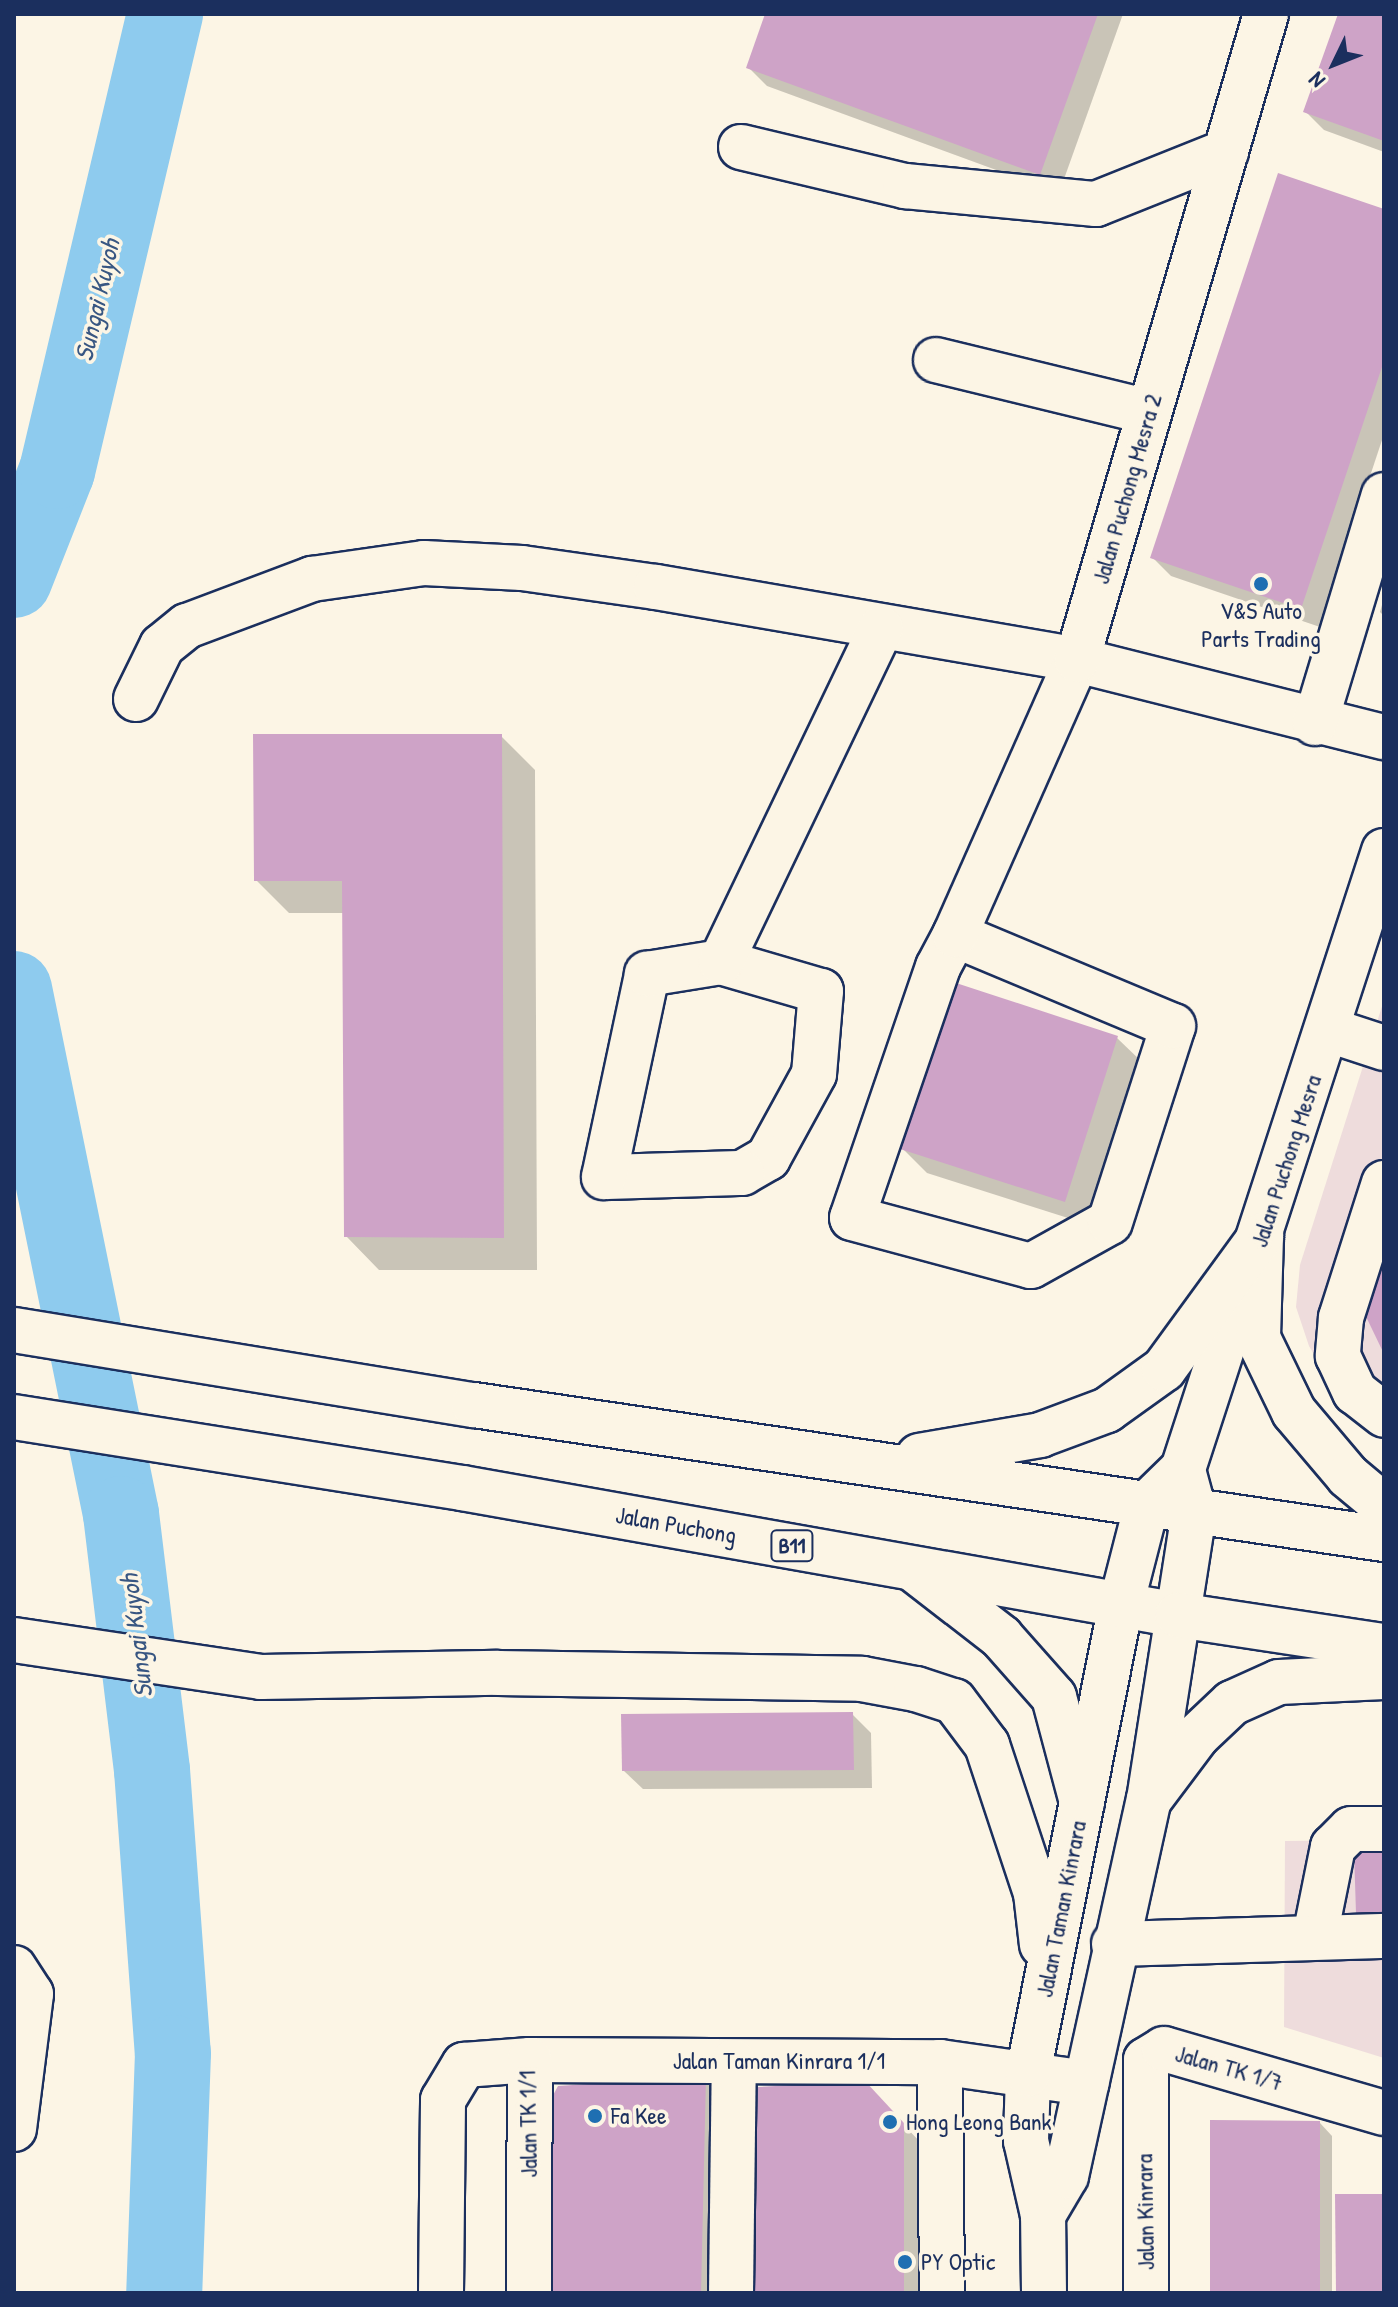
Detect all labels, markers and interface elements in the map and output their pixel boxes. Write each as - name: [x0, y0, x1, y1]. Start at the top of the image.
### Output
- north arrow: [1294, 24, 1374, 104]
- text: N: [1301, 66, 1331, 95]
- water label: Sungai Kuyoh: [68, 236, 126, 364]
- street label: Jalan Puchong Mesra 2: [1086, 391, 1168, 587]
- marker: V&S Auto Parts Trading: [1252, 575, 1270, 593]
- place label: V&S Auto Parts Trading: [1201, 597, 1321, 653]
- street label: Jalan Puchong Mesra: [1245, 1071, 1327, 1251]
- street label: Jalan Puchong: [613, 1500, 739, 1550]
- road number: B11: [770, 1528, 814, 1564]
- water label: Sungai Kuyoh: [113, 1573, 159, 1699]
- street label: Jalan Taman Kinrara: [1030, 1818, 1092, 2000]
- street label: Jalan TK 1/7: [1172, 2039, 1286, 2097]
- street label: Jalan Taman Kinrara 1/1: [673, 2047, 885, 2075]
- street label: Jalan TK 1/1: [513, 2070, 543, 2178]
- place label: Fa Kee: [611, 2102, 667, 2130]
- marker: Fa Kee: [586, 2107, 604, 2125]
- place label: Hong Leong Bank: [906, 2108, 1052, 2136]
- marker: Hong Leong Bank: [881, 2113, 899, 2131]
- street label: Jalan Kinrara: [1130, 2153, 1160, 2271]
- place label: PY Optic: [921, 2248, 995, 2276]
- marker: PY Optic: [896, 2253, 914, 2271]

